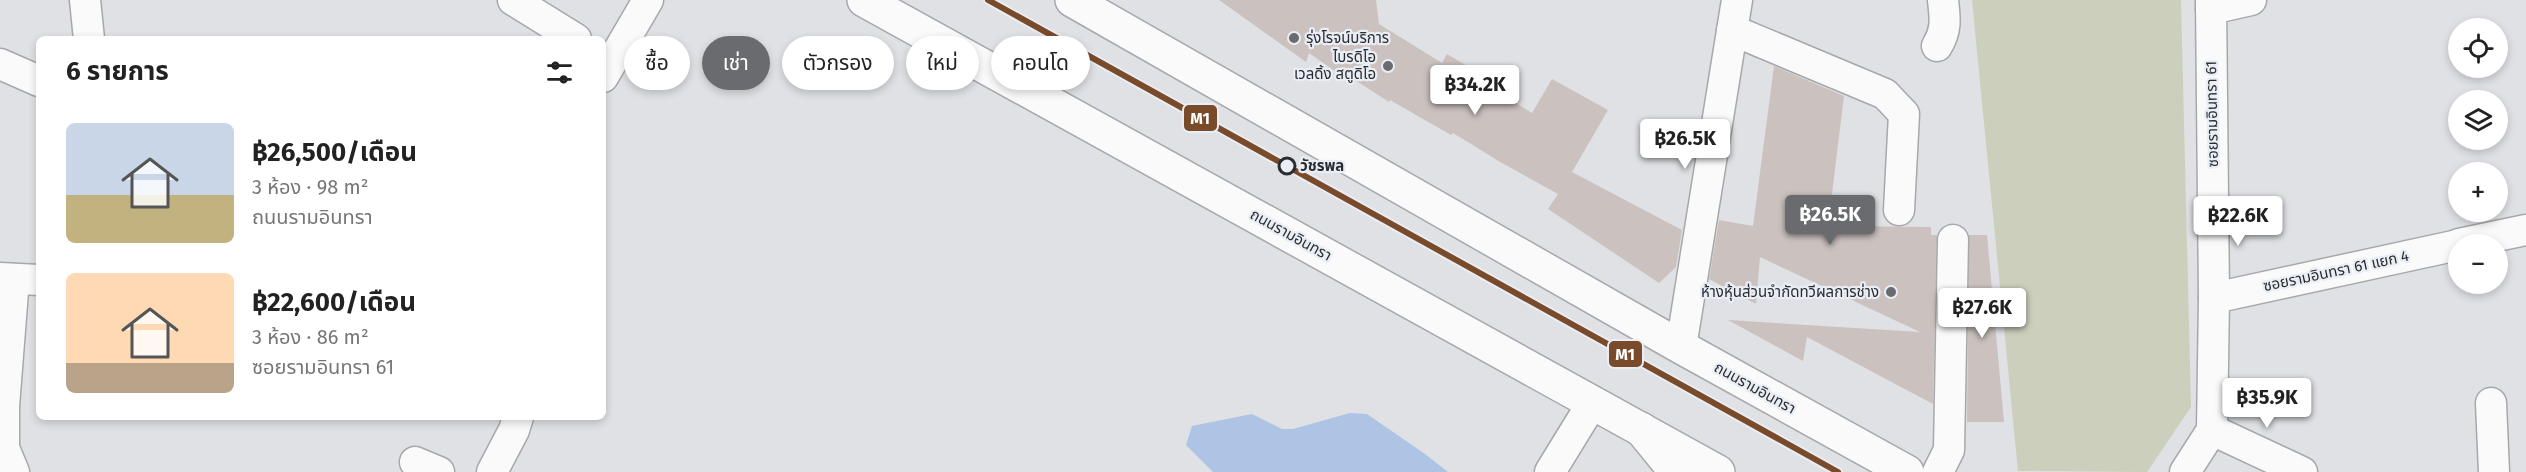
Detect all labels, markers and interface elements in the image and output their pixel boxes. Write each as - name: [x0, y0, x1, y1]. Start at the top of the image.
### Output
- map controls: [2448, 18, 2508, 294]
- button: locate: [2448, 18, 2508, 78]
- place label: รุ่งโรจน์บริการ: [1306, 29, 1389, 47]
- marker: รุ่งโรจน์บริการ: [1287, 31, 1301, 45]
- chip: ซื้อ: [624, 36, 690, 90]
- chip: เช่า: [702, 36, 770, 90]
- chip: ตัวกรอง: [782, 36, 894, 90]
- chip: ใหม่: [906, 36, 979, 90]
- chip: คอนโด: [991, 36, 1090, 90]
- place label: ไบรดิโอ เวลดิ้ง สตูดิโอ: [1294, 48, 1376, 83]
- text: 6 รายการ: [66, 56, 169, 87]
- icon: filters: [543, 56, 576, 89]
- marker: ไบรดิโอ เวลดิ้ง สตูดิโอ: [1381, 59, 1395, 73]
- street label: ซอยรามอินทรา 61: [2202, 61, 2222, 167]
- pin: ฿34.2K: [1426, 65, 1524, 116]
- text: ฿34.2K: [1444, 72, 1506, 96]
- button: layers: [2448, 90, 2508, 150]
- line badge: M1: [1183, 104, 1218, 132]
- text: M1: [1190, 109, 1210, 128]
- pin: ฿26.5K: [1636, 119, 1734, 170]
- text: ฿26.5K: [1654, 126, 1716, 150]
- text: ฿26,500/เดือน: [252, 137, 417, 168]
- icon: home: [114, 147, 186, 219]
- marker: วัชรพล: [1278, 157, 1296, 175]
- place label: วัชรพล: [1300, 157, 1344, 175]
- button: +: [2448, 162, 2508, 222]
- text: 3 ห้อง · 98 m²: [252, 175, 369, 199]
- pin: ฿26.5K: [1781, 195, 1879, 246]
- pin: ฿22.6K: [2189, 196, 2287, 247]
- text: ฿26.5K: [1799, 202, 1861, 226]
- text: ฿22.6K: [2208, 203, 2268, 227]
- text: ถนนรามอินทรา: [252, 205, 373, 229]
- street label: ถนนรามอินทรา: [1247, 205, 1335, 265]
- button: −: [2448, 234, 2508, 294]
- street label: ซอยรามอินทรา 61 แยก 4: [2262, 247, 2410, 295]
- place label: ห้างหุ้นส่วนจำกัดทวีผลการช่าง: [1701, 283, 1879, 301]
- marker: ห้างหุ้นส่วนจำกัดทวีผลการช่าง: [1884, 285, 1898, 299]
- text: ฿22,600/เดือน: [252, 287, 416, 318]
- pin: ฿27.6K: [1933, 288, 2031, 339]
- text: ฿27.6K: [1952, 295, 2012, 319]
- icon: home: [114, 297, 186, 369]
- text: 3 ห้อง · 86 m²: [252, 325, 369, 349]
- line badge: M1: [1608, 340, 1643, 368]
- text: M1: [1615, 345, 1635, 364]
- text: ซอยรามอินทรา 61: [252, 355, 394, 379]
- street label: ถนนรามอินทรา: [1711, 358, 1799, 418]
- pin: ฿35.9K: [2218, 378, 2316, 429]
- text: ฿35.9K: [2236, 385, 2298, 409]

